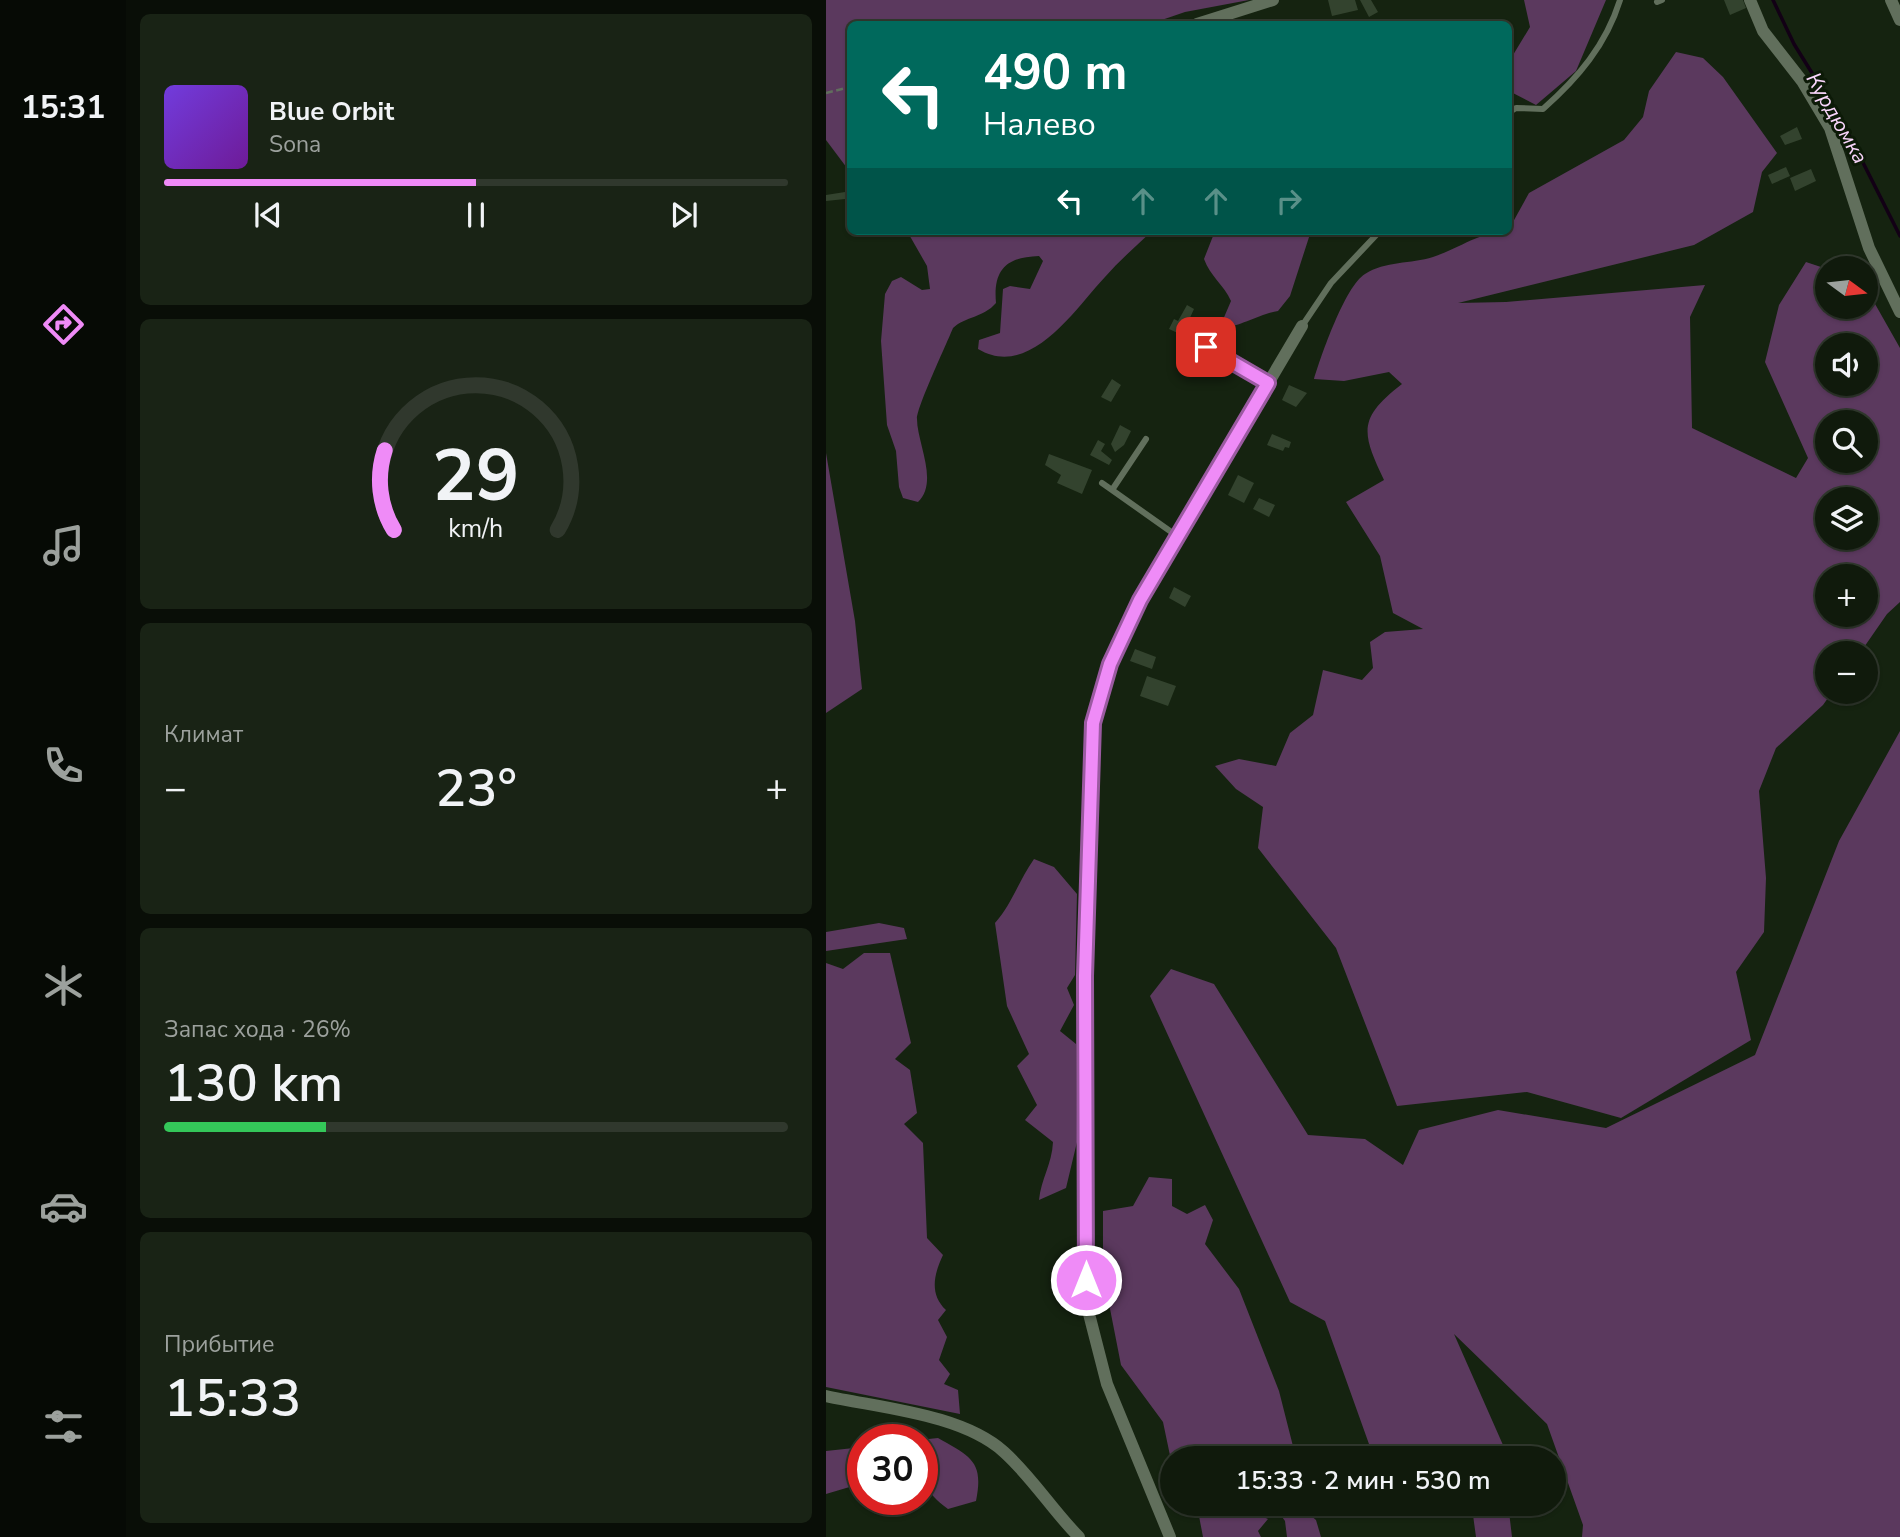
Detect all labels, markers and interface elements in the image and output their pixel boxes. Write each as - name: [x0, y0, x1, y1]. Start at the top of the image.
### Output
- text: 490 m: [983, 39, 1127, 106]
- icon: left: [868, 49, 959, 140]
- water label: Курдюмка: [1800, 67, 1874, 169]
- text: 15:31: [21, 86, 105, 129]
- text: Blue Orbit: [269, 94, 394, 129]
- text: Налево: [983, 103, 1096, 146]
- text: Sona: [269, 129, 321, 160]
- icon: left: [1051, 182, 1089, 220]
- icon: ahead: [1124, 182, 1162, 220]
- icon: ahead: [1197, 182, 1235, 220]
- icon: right: [1270, 182, 1308, 220]
- icon: previous: [249, 196, 287, 234]
- icon: pause: [457, 196, 495, 234]
- icon: next: [665, 196, 703, 234]
- north arrow: [1815, 256, 1878, 318]
- map controls: [1815, 256, 1878, 704]
- icon: directions: [39, 300, 88, 349]
- pin: [1176, 317, 1236, 377]
- icon: arrive: [1187, 328, 1225, 366]
- button: sound: [1815, 333, 1878, 396]
- button: search: [1815, 410, 1878, 473]
- text: 29: [432, 426, 520, 526]
- button: layers: [1815, 487, 1878, 550]
- text: km/h: [448, 512, 504, 546]
- icon: music: [39, 521, 88, 570]
- button: +: [1815, 564, 1878, 627]
- button: −: [1815, 641, 1878, 704]
- text: Климат: [164, 719, 243, 750]
- icon: phone: [39, 741, 88, 790]
- text: 23°: [435, 753, 517, 824]
- text: −: [164, 763, 187, 814]
- text: +: [765, 763, 788, 814]
- icon: climate: [39, 961, 88, 1010]
- text: Запас хода · 26%: [164, 1014, 351, 1045]
- text: 130 km: [164, 1048, 343, 1119]
- icon: car: [39, 1182, 88, 1231]
- position arrow: [1049, 1243, 1123, 1317]
- text: Прибытие: [164, 1329, 274, 1360]
- text: 15:33: [164, 1363, 301, 1434]
- icon: filters: [39, 1402, 88, 1451]
- speed limit sign: 30: [847, 1424, 938, 1515]
- text: 15:33 · 2 мин · 530 m: [1235, 1463, 1491, 1498]

